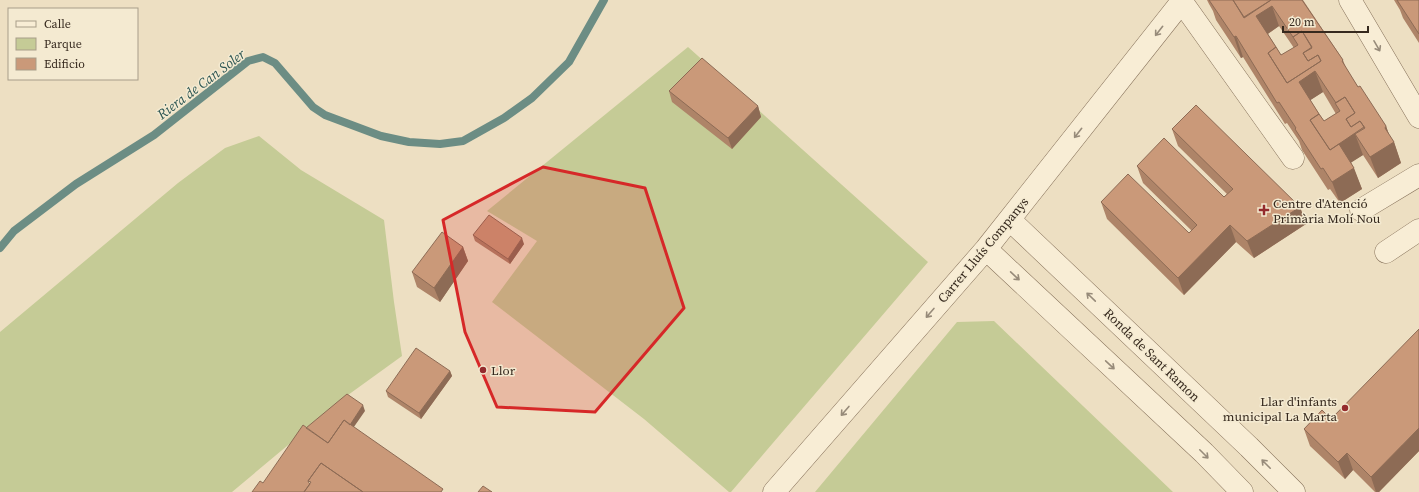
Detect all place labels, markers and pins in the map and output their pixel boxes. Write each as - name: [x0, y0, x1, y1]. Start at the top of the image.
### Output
- place label: Centre d'Atenció Primària Molí Nou: [1273, 195, 1381, 227]
- marker: Centre d'Atenció Primària Molí Nou: [1258, 204, 1270, 216]
- place label: Llor: [491, 362, 516, 379]
- marker: Llor: [478, 365, 488, 375]
- place label: Llar d'infants municipal La Marta: [1223, 393, 1337, 425]
- marker: Llar d'infants municipal La Marta: [1340, 403, 1350, 413]

